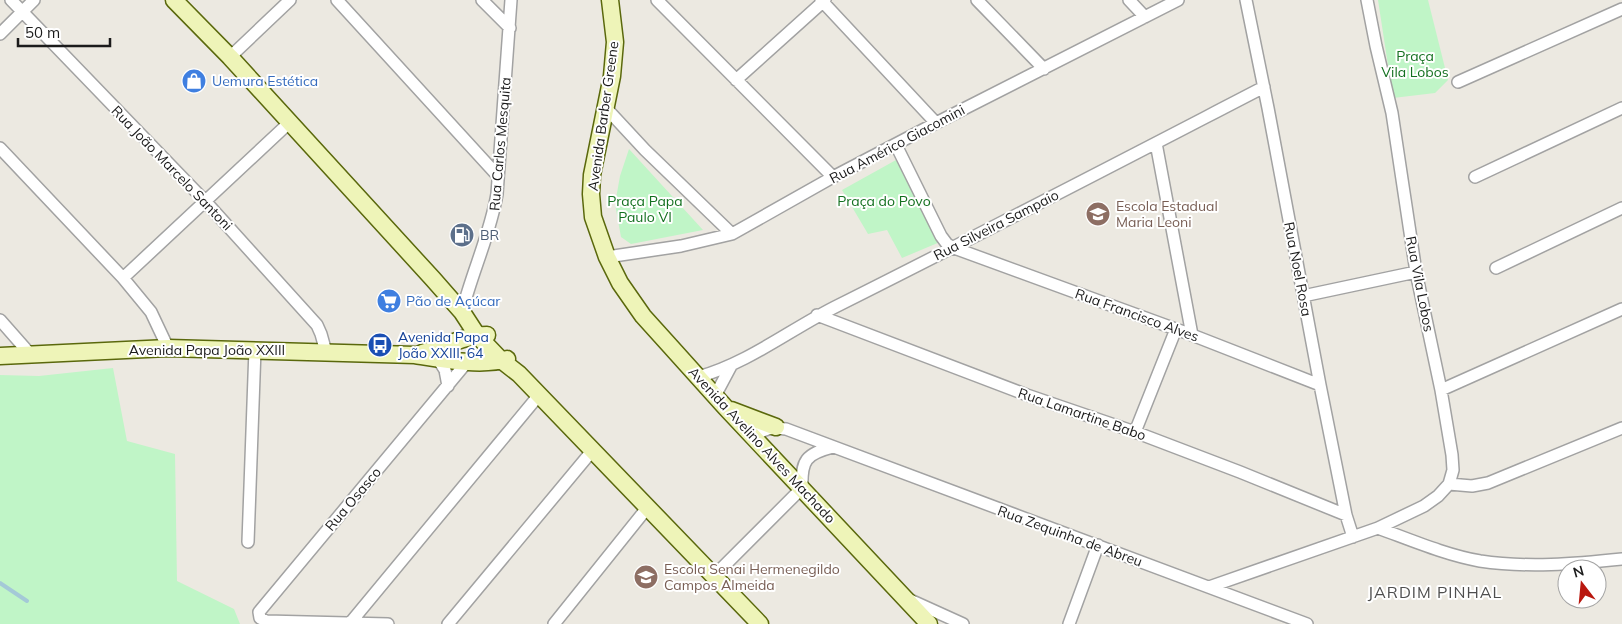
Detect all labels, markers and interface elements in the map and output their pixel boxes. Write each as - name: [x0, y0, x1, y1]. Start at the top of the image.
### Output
- scale bar: [18, 15, 110, 47]
- text: 50 m: [25, 23, 60, 42]
- street label: Avenida Barber Greene: [584, 40, 622, 192]
- park label: Praça Vila Lobos: [1381, 47, 1449, 81]
- shop icon: Uemura Estética: [181, 68, 207, 94]
- place label: Uemura Estética: [212, 72, 318, 90]
- street label: Rua Carlos Mesquita: [485, 76, 515, 212]
- street label: Rua Américo Giacomini: [826, 101, 968, 187]
- street label: Rua João Marcelo Santoni: [108, 102, 236, 234]
- street label: Rua Silveira Sampaio: [930, 186, 1062, 264]
- park label: Praça Papa Paulo VI: [607, 192, 683, 226]
- park label: Praça do Povo: [837, 192, 931, 210]
- place label: Escola Estadual Maria Leoni: [1116, 197, 1218, 231]
- school or university icon: Escola Estadual Maria Leoni: [1085, 201, 1111, 227]
- street label: Rua Noel Rosa: [1280, 220, 1316, 318]
- fuel station icon: BR: [449, 222, 475, 248]
- place label: BR: [480, 226, 500, 244]
- street label: Rua Vila Lobos: [1402, 235, 1438, 333]
- street label: Rua Francisco Alves: [1073, 284, 1201, 346]
- supermarket icon: Pão de Açúcar: [376, 288, 402, 314]
- place label: Pão de Açúcar: [406, 292, 501, 310]
- place label: Avenida Papa João XXIII, 64: [398, 328, 489, 362]
- bus stop icon: Avenida Papa João XXIII, 64: [367, 332, 393, 358]
- street label: Avenida Papa João XXIII: [129, 341, 285, 359]
- street label: Avenida Avelino Alves Machado: [685, 363, 839, 527]
- street label: Rua Lamartine Babo: [1016, 384, 1148, 444]
- street label: Rua Osasco: [321, 463, 385, 535]
- street label: Rua Zequinha de Abreu: [995, 501, 1145, 571]
- north arrow: [1557, 559, 1607, 609]
- place label: Escola Senai Hermenegildo Campos Almeida: [664, 560, 840, 594]
- text: N: [1571, 561, 1586, 582]
- school or university icon: Escola Senai Hermenegildo Campos Almeida: [633, 564, 659, 590]
- district label: JARDIM PINHAL: [1368, 582, 1502, 602]

